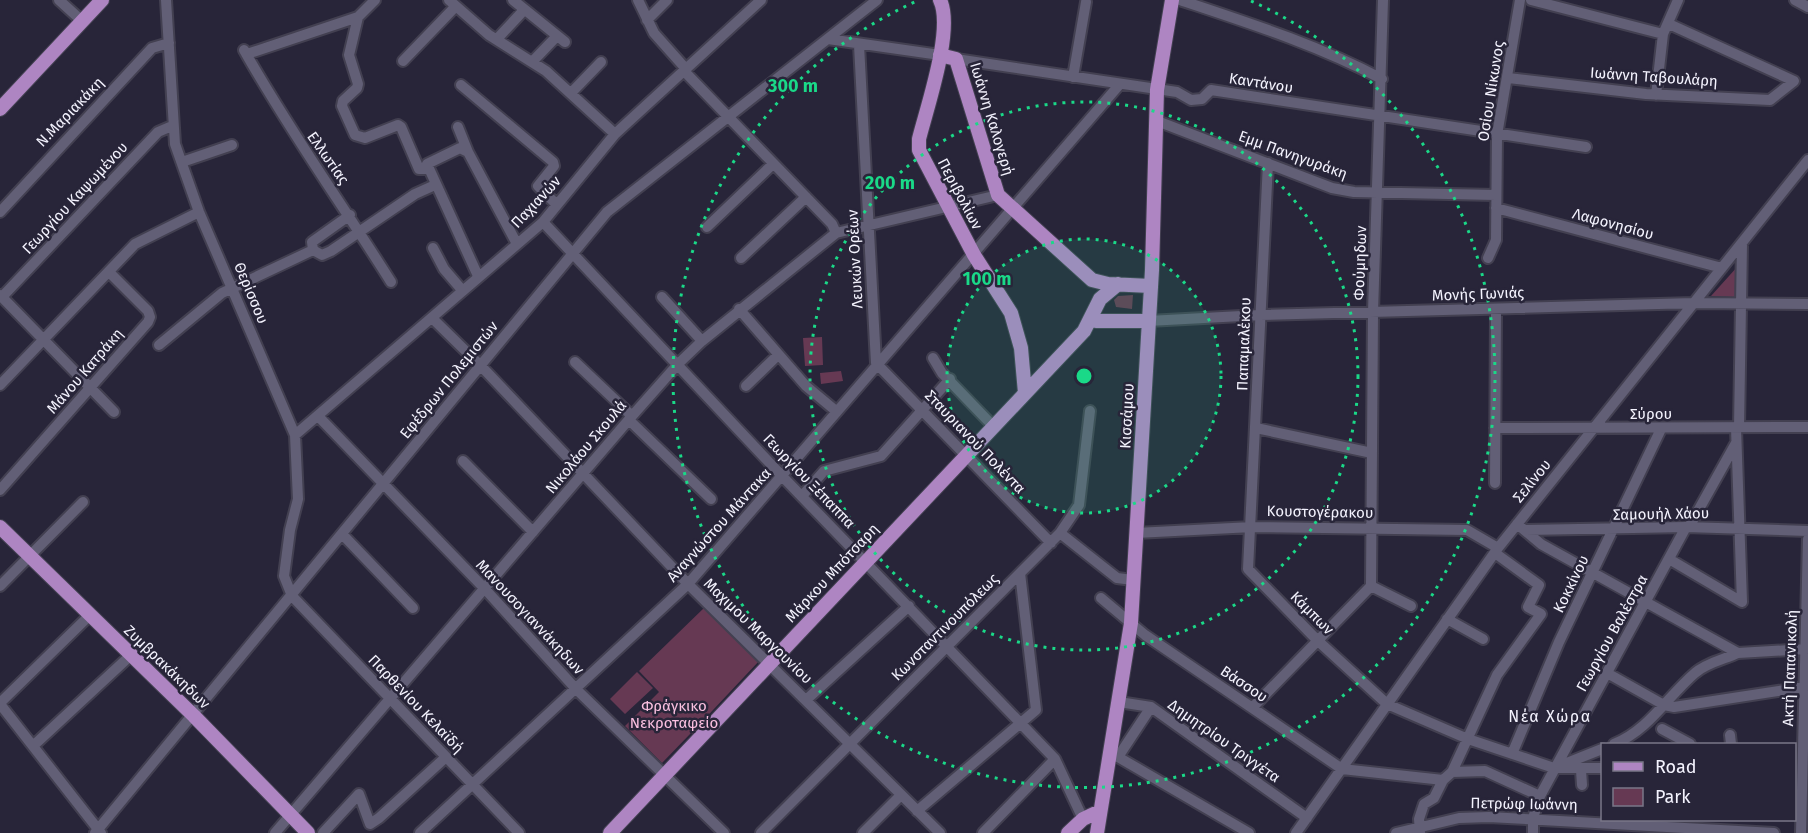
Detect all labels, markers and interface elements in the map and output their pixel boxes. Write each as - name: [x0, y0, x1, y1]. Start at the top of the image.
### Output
- street label: Οσίου Νίκωνος: [1474, 39, 1508, 143]
- street label: Ιωάννη Καλογερή: [966, 60, 1018, 178]
- street label: Ιωάννη Ταβουλάρη: [1590, 64, 1718, 90]
- street label: Καντάνου: [1228, 69, 1294, 97]
- street label: Ν.Μαριακάκη: [32, 73, 108, 151]
- text: 300 m: [767, 75, 818, 97]
- street label: Εμμ Πανηγυράκη: [1236, 127, 1350, 183]
- street label: Ελλωτίας: [303, 128, 353, 188]
- street label: Γεωργίου Καψωμένου: [18, 138, 132, 258]
- street label: Περιβολίων: [934, 155, 987, 233]
- street label: Παχιανών: [507, 172, 565, 232]
- text: 200 m: [865, 172, 915, 194]
- street label: Λαφονησίου: [1570, 205, 1656, 243]
- street label: Λευκών Ορέων: [843, 208, 867, 309]
- street label: Φούμηδων: [1350, 225, 1370, 301]
- street label: Θερίσσου: [230, 260, 272, 326]
- text: 100 m: [963, 268, 1011, 290]
- street label: Μονής Γωνιάς: [1432, 283, 1524, 305]
- street label: Παπαμαλέκου: [1233, 297, 1255, 391]
- street label: Εφέδρων Πολεμιστών: [396, 317, 502, 442]
- street label: Μάνου Κατράκη: [43, 325, 127, 417]
- centre of rings: [1074, 366, 1094, 386]
- street label: Κισσάμου: [1116, 383, 1138, 449]
- street label: Σταυριανού Πολέντα: [921, 387, 1029, 497]
- street label: Νικολάου Σκουλά: [542, 397, 630, 497]
- street label: Σύρου: [1630, 405, 1672, 423]
- street label: Γεωργίου Ξέπαππα: [759, 430, 859, 532]
- street label: Σελίνου: [1509, 456, 1555, 506]
- street label: Αναγνώστου Μάντακα: [663, 464, 775, 586]
- street label: Κουστογέρακου: [1266, 502, 1374, 522]
- street label: Σαμουήλ Χάου: [1613, 504, 1709, 524]
- street label: Μάρκου Μπότσαρη: [782, 520, 882, 626]
- street label: Κοκκίνου: [1549, 552, 1593, 616]
- street label: Μανουσογιαννάκηδων: [472, 556, 588, 679]
- street label: Κωνσταντινουπόλεως: [888, 570, 1002, 684]
- street label: Γεωργίου Βαλέστρα: [1572, 571, 1652, 695]
- street label: Μαχιμου Mαργουνίου: [700, 574, 816, 688]
- street label: Κάμπων: [1287, 588, 1338, 639]
- street label: Ακτή Παπανικολή: [1779, 609, 1801, 727]
- street label: Ζυμβρακάκηδων: [120, 621, 214, 713]
- street label: Παρθενίου Κελαϊδή: [364, 651, 468, 757]
- street label: Βάσσου: [1217, 662, 1271, 706]
- street label: Δημητρίου Τριγγέτα: [1164, 696, 1284, 786]
- park label: Φράγκικο Νεκροταφείο: [630, 697, 718, 732]
- district label: Νέα Χώρα: [1508, 707, 1592, 726]
- legend: [1601, 743, 1796, 821]
- text: Road: [1655, 756, 1697, 778]
- text: Park: [1655, 786, 1691, 808]
- street label: Πετρώφ Ιωάννη: [1470, 794, 1578, 814]

